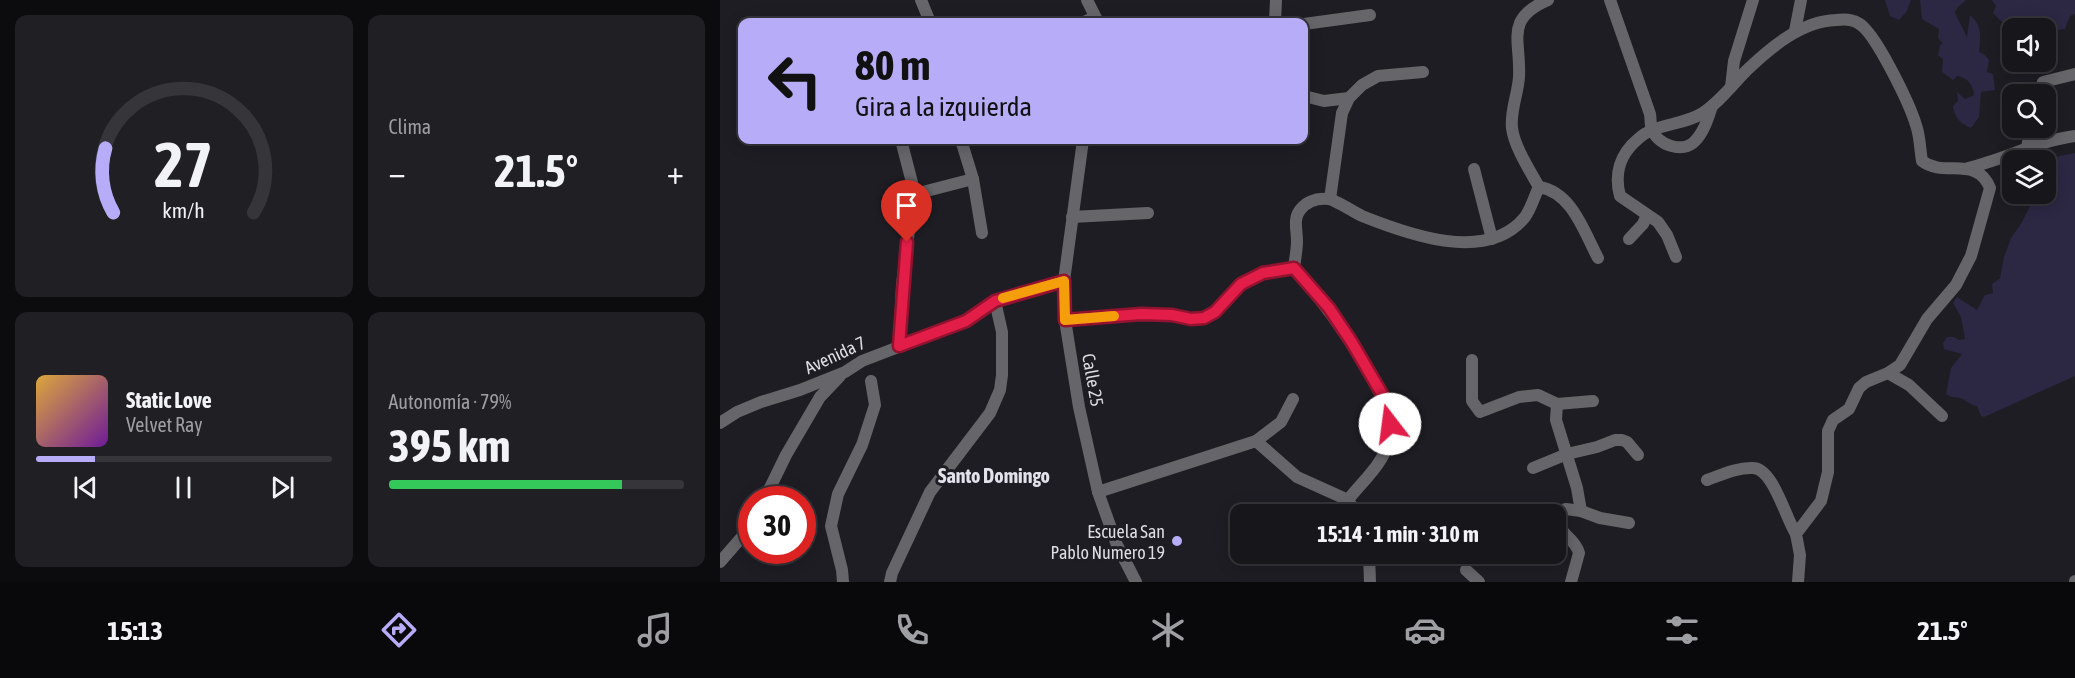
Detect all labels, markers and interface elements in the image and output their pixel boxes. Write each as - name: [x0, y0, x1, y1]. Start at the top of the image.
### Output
- map controls: [2002, 18, 2056, 204]
- button: sound: [2002, 18, 2056, 72]
- text: 80 m: [855, 41, 930, 89]
- icon: left: [756, 42, 834, 120]
- button: search: [2002, 84, 2056, 138]
- text: Gira a la izquierda: [855, 91, 1032, 122]
- text: Clima: [389, 115, 431, 138]
- text: 27: [154, 129, 213, 200]
- text: 21.5°: [494, 145, 578, 197]
- button: layers: [2002, 150, 2056, 204]
- text: −: [389, 153, 406, 191]
- text: +: [667, 153, 684, 191]
- pin: [881, 180, 932, 242]
- icon: arrive: [890, 189, 923, 222]
- text: km/h: [162, 198, 205, 223]
- street label: Avenida 7: [801, 332, 869, 378]
- street label: Calle 25: [1078, 352, 1108, 408]
- text: Static Love: [126, 387, 212, 413]
- text: Autonomía · 79%: [389, 390, 511, 413]
- position arrow: [1358, 392, 1422, 456]
- text: Velvet Ray: [126, 413, 203, 436]
- text: 395 km: [389, 420, 510, 472]
- district label: Santo Domingo: [938, 464, 1050, 487]
- icon: previous: [69, 471, 102, 504]
- icon: pause: [167, 471, 200, 504]
- icon: next: [266, 471, 299, 504]
- speed limit sign: 30: [738, 486, 816, 564]
- place label: Escuela San Pablo Numero 19: [1051, 521, 1165, 563]
- text: 15:14 · 1 min · 310 m: [1317, 521, 1479, 547]
- marker: Escuela San Pablo Numero 19: [1170, 534, 1184, 548]
- icon: directions: [378, 609, 420, 651]
- icon: music: [634, 609, 676, 651]
- icon: phone: [891, 609, 933, 651]
- icon: climate: [1147, 609, 1189, 651]
- icon: car: [1404, 609, 1446, 651]
- icon: filters: [1661, 609, 1703, 651]
- text: 15:13: [107, 615, 163, 646]
- text: 21.5°: [1917, 615, 1968, 646]

